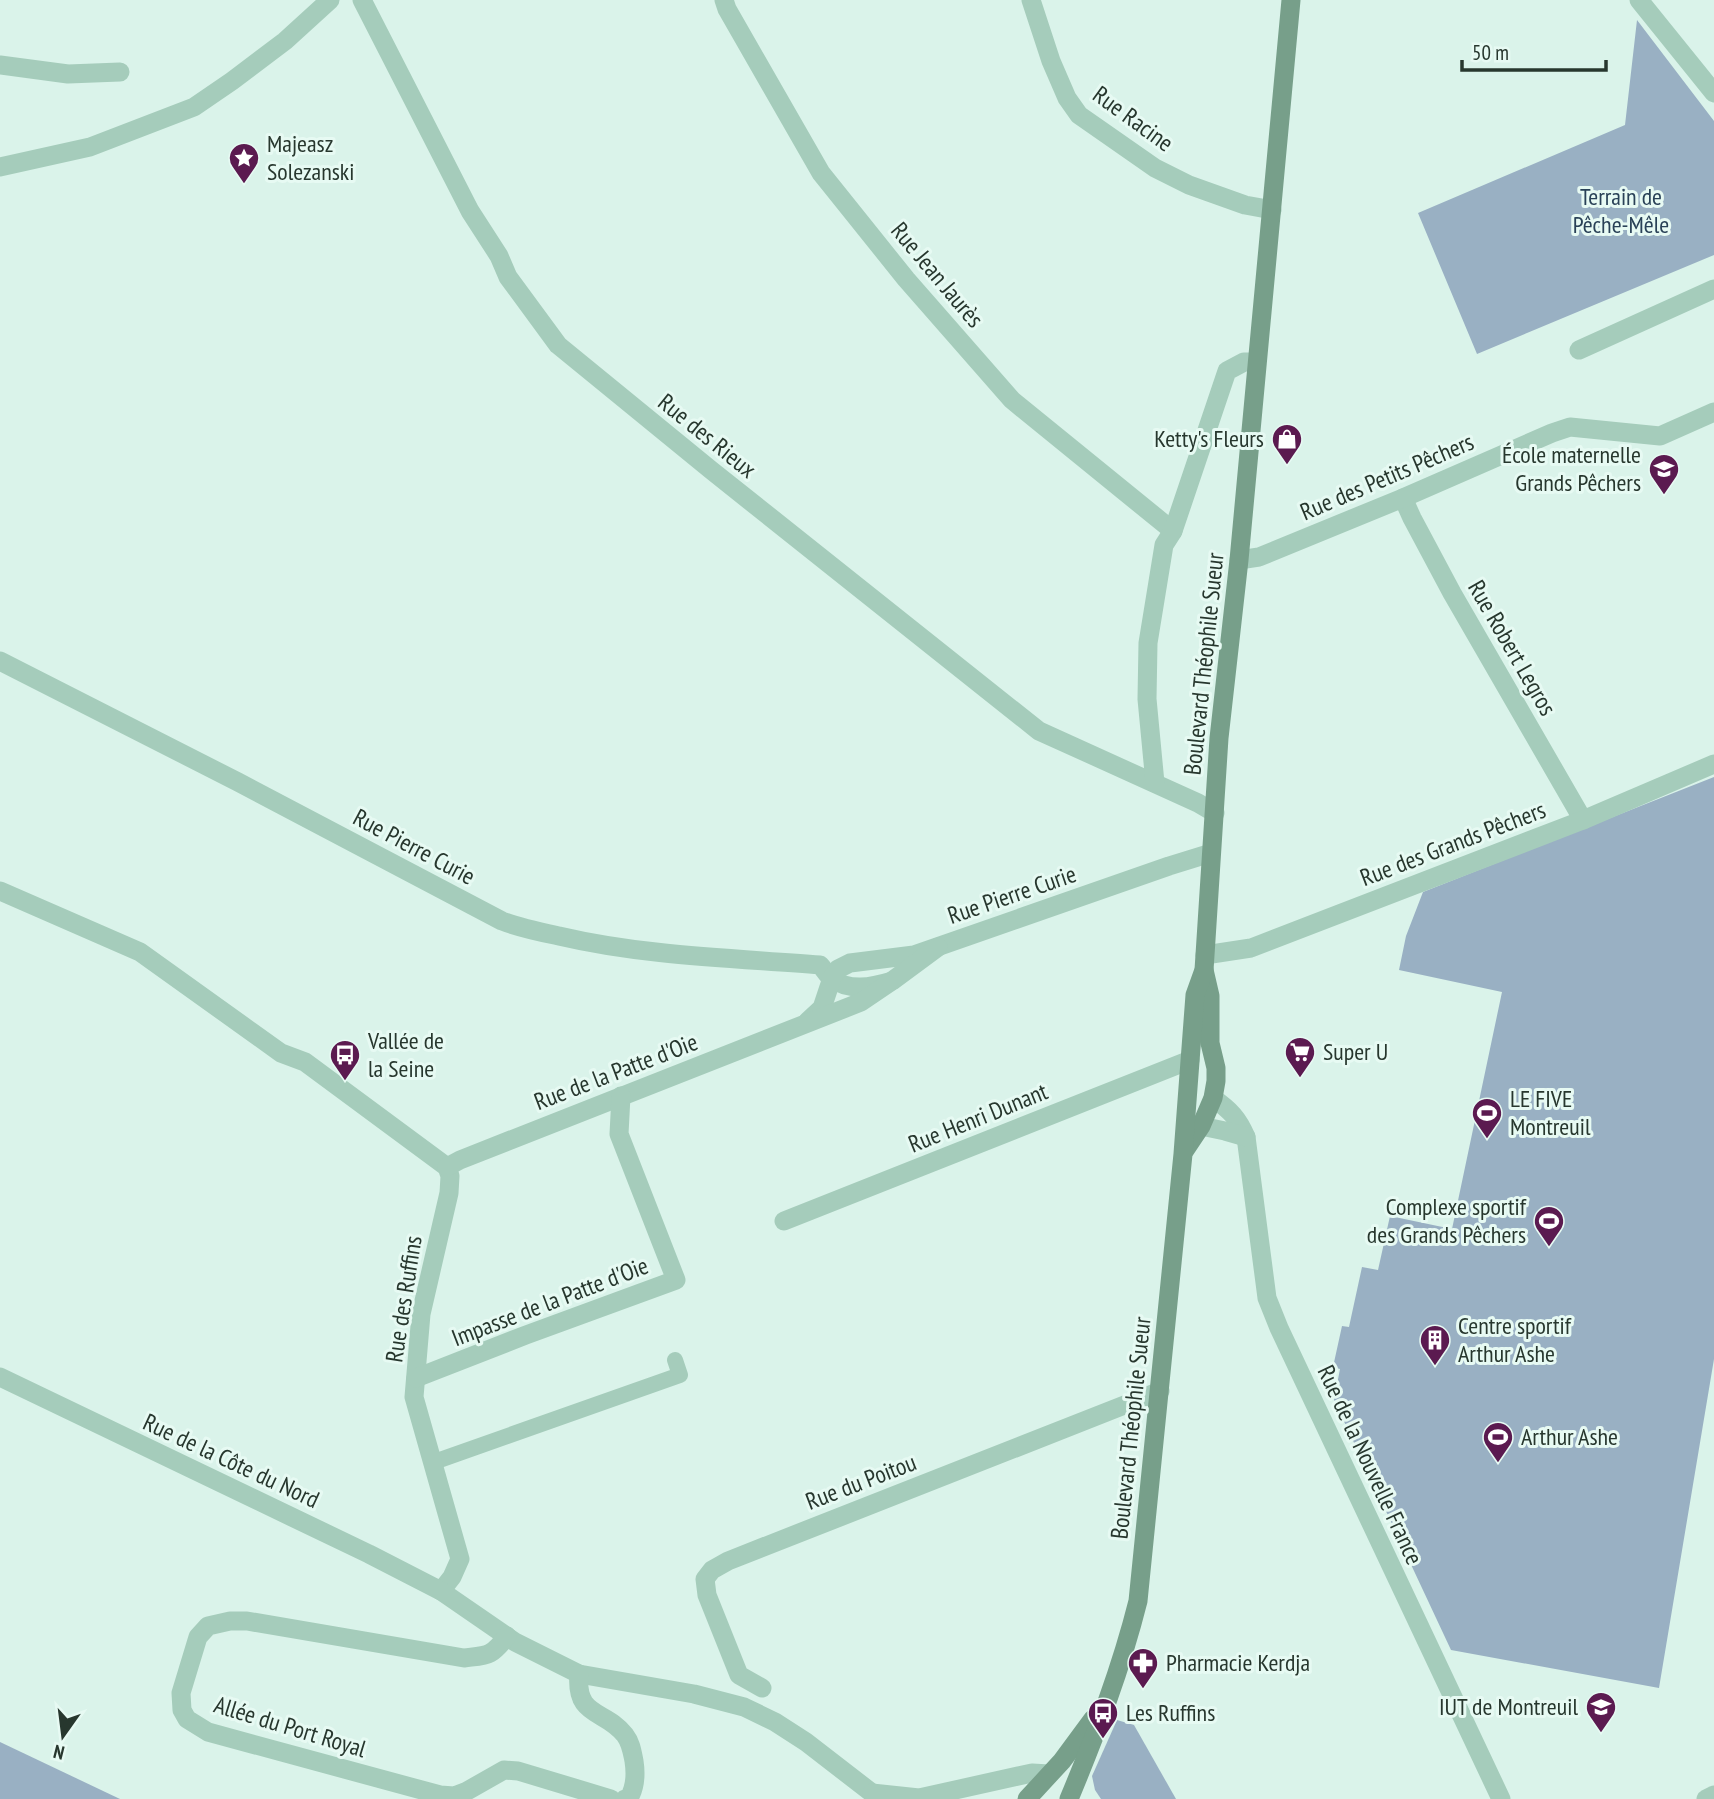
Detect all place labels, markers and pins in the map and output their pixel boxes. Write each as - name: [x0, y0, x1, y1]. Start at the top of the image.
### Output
- place label: Majeasz Solezanski: [267, 128, 354, 187]
- place icon: Majeasz Solezanski: [227, 141, 261, 185]
- shop icon: Ketty's Fleurs: [1270, 422, 1304, 466]
- place label: Ketty's Fleurs: [1154, 423, 1264, 454]
- place label: École maternelle Grands Pêchers: [1502, 439, 1641, 498]
- school or university icon: École maternelle Grands Pêchers: [1647, 452, 1681, 496]
- place label: Vallée de la Seine: [367, 1025, 444, 1084]
- supermarket icon: Super U: [1283, 1035, 1317, 1079]
- place label: Super U: [1323, 1036, 1388, 1067]
- bus stop icon: Vallée de la Seine: [328, 1038, 362, 1082]
- place label: LE FIVE Montreuil: [1510, 1083, 1591, 1142]
- sports icon: LE FIVE Montreuil: [1470, 1096, 1504, 1140]
- place label: Complexe sportif des Grands Pêchers: [1367, 1191, 1527, 1250]
- sports icon: Complexe sportif des Grands Pêchers: [1532, 1204, 1566, 1248]
- place label: Centre sportif Arthur Ashe: [1458, 1310, 1572, 1369]
- building icon: Centre sportif Arthur Ashe: [1418, 1323, 1452, 1367]
- sports icon: Arthur Ashe: [1481, 1420, 1515, 1464]
- place label: Arthur Ashe: [1521, 1421, 1618, 1452]
- pharmacy icon: Pharmacie Kerdja: [1126, 1646, 1160, 1690]
- place label: Pharmacie Kerdja: [1166, 1647, 1310, 1678]
- school or university icon: IUT de Montreuil: [1584, 1690, 1618, 1734]
- place label: IUT de Montreuil: [1439, 1691, 1578, 1722]
- bus stop icon: Les Ruffins: [1086, 1696, 1120, 1740]
- place label: Les Ruffins: [1126, 1697, 1215, 1728]

